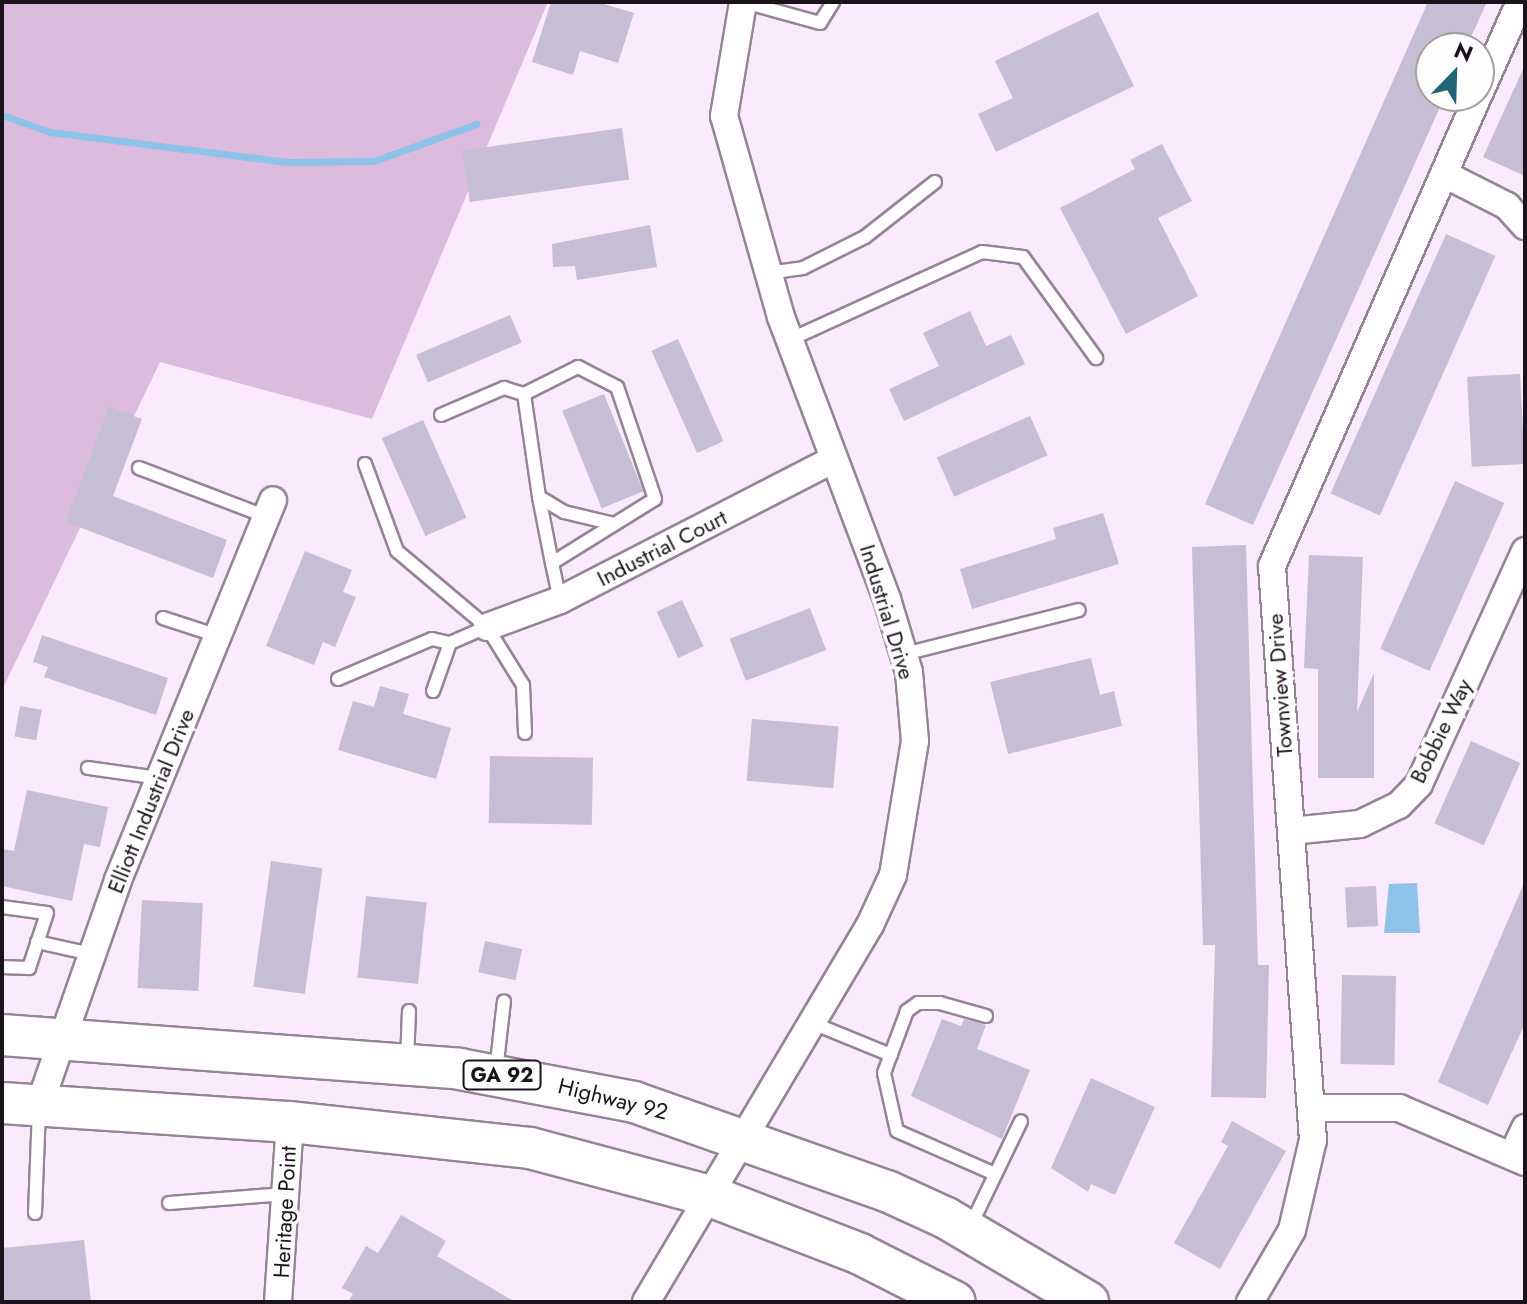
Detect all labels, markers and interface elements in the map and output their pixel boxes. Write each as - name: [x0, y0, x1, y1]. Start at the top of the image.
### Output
- north arrow: [1415, 32, 1495, 112]
- text: N: [1449, 34, 1478, 70]
- street label: Industrial Court: [593, 504, 731, 592]
- street label: Industrial Drive: [854, 541, 920, 683]
- street label: Townview Drive: [1262, 613, 1298, 757]
- street label: Bobbie Way: [1404, 675, 1478, 787]
- street label: Elliott Industrial Drive: [102, 705, 200, 897]
- road number: GA 92: [462, 1059, 542, 1091]
- street label: Highway 92: [555, 1073, 671, 1125]
- street label: Heritage Point: [268, 1145, 302, 1279]

